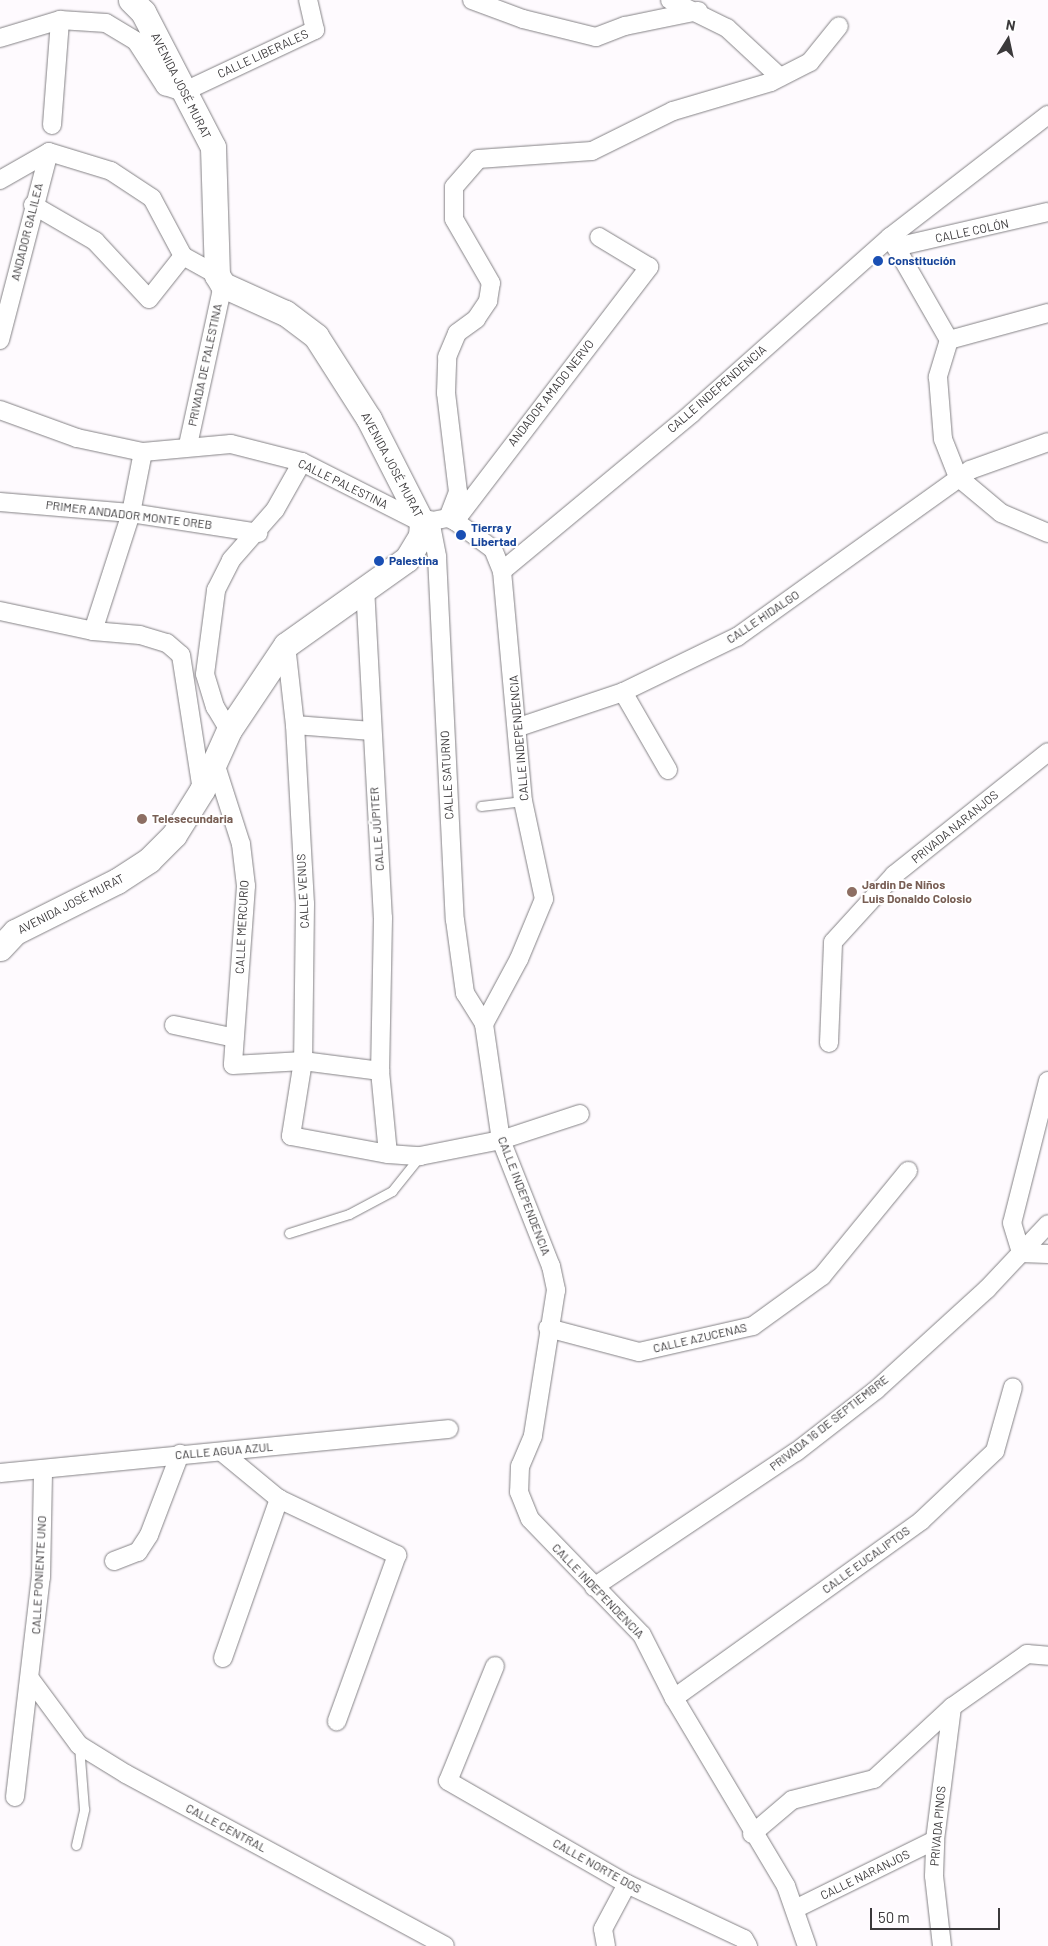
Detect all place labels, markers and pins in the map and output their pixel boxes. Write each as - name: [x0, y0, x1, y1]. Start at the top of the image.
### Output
- place label: Constitución: [888, 254, 956, 268]
- marker: Constitución: [872, 255, 884, 267]
- place label: Tierra y Libertad: [471, 521, 517, 549]
- marker: Tierra y Libertad: [455, 529, 467, 541]
- place label: Palestina: [389, 554, 438, 568]
- marker: Palestina: [373, 555, 385, 567]
- place label: Telesecundaria: [152, 812, 233, 826]
- marker: Telesecundaria: [136, 813, 148, 825]
- place label: Jardin De Niños Luis Donaldo Colosio: [862, 878, 972, 906]
- marker: Jardin De Niños Luis Donaldo Colosio: [846, 886, 858, 898]

